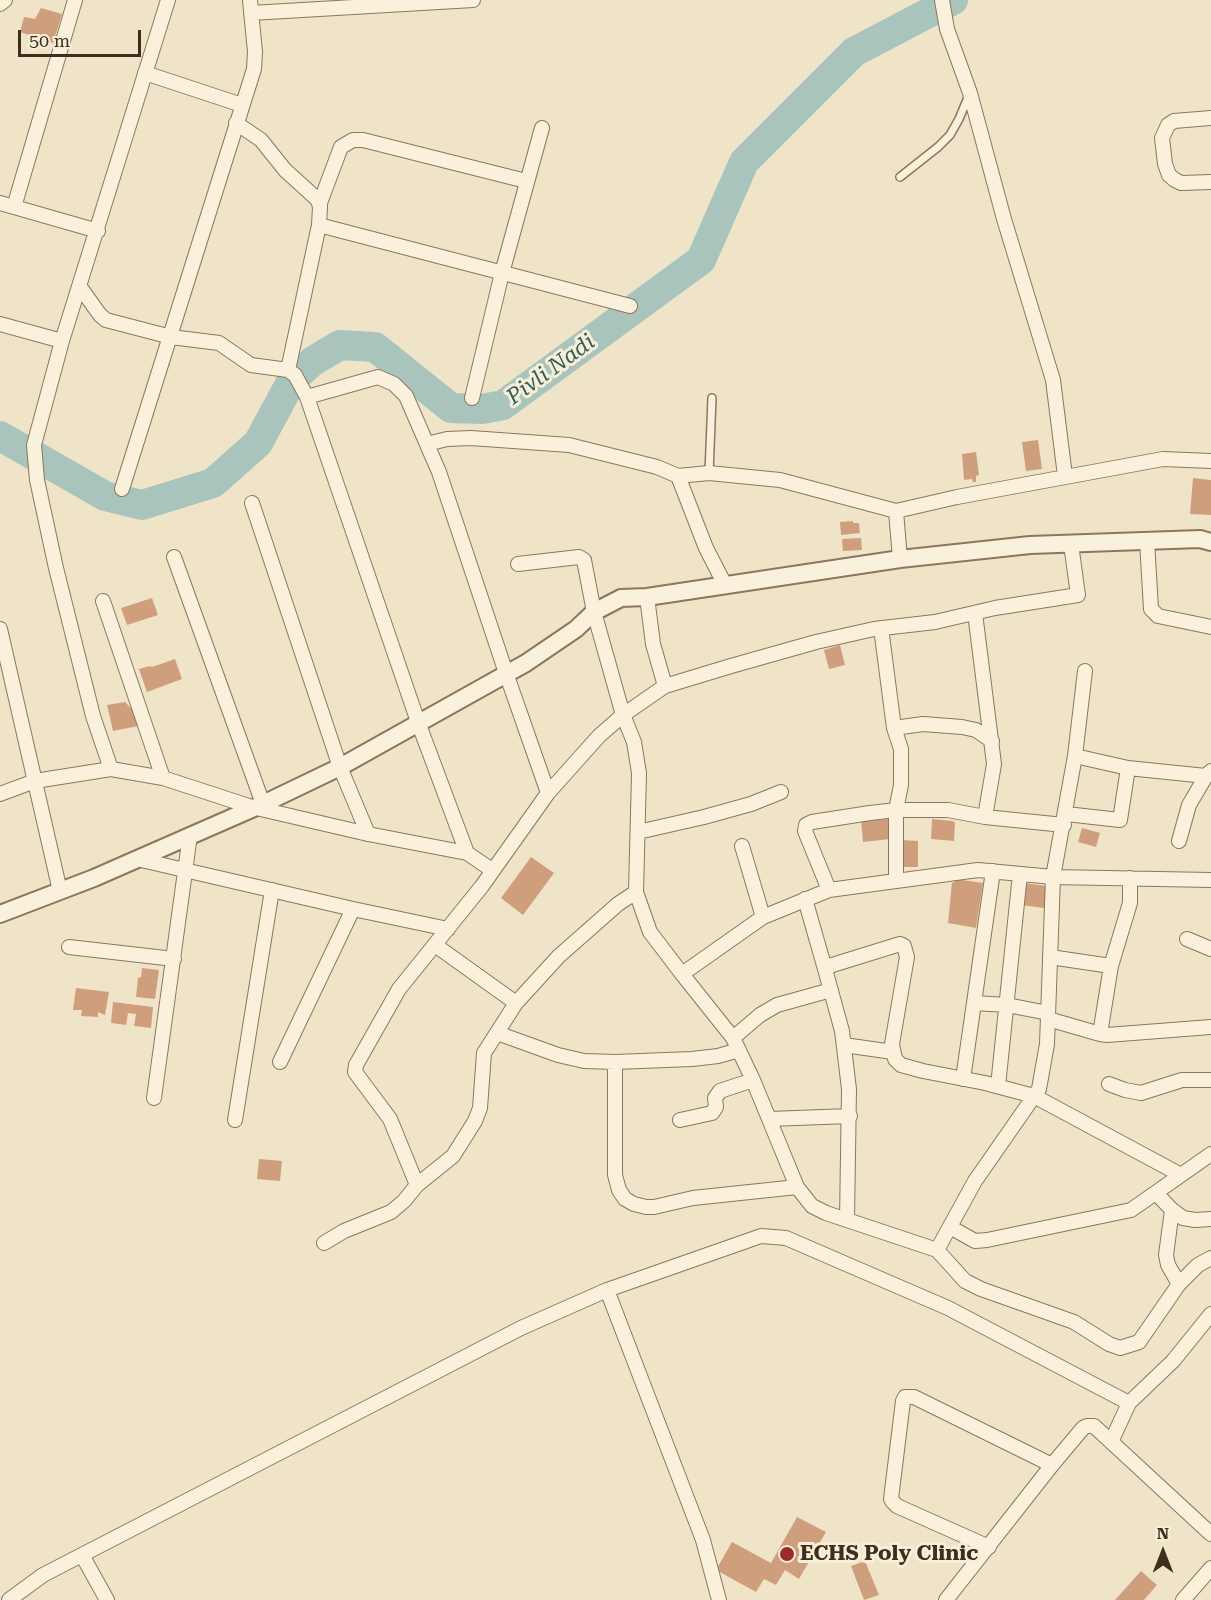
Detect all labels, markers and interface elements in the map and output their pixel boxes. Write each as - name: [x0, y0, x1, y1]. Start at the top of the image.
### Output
- scale bar: [21, 18, 144, 56]
- text: 50 m: [29, 30, 70, 51]
- water label: Pivli Nadi: [502, 329, 600, 411]
- north arrow: [1133, 1522, 1193, 1582]
- text: N: [1157, 1524, 1169, 1543]
- place label: ECHS Poly Clinic: [800, 1541, 978, 1567]
- marker: ECHS Poly Clinic: [778, 1545, 796, 1563]

